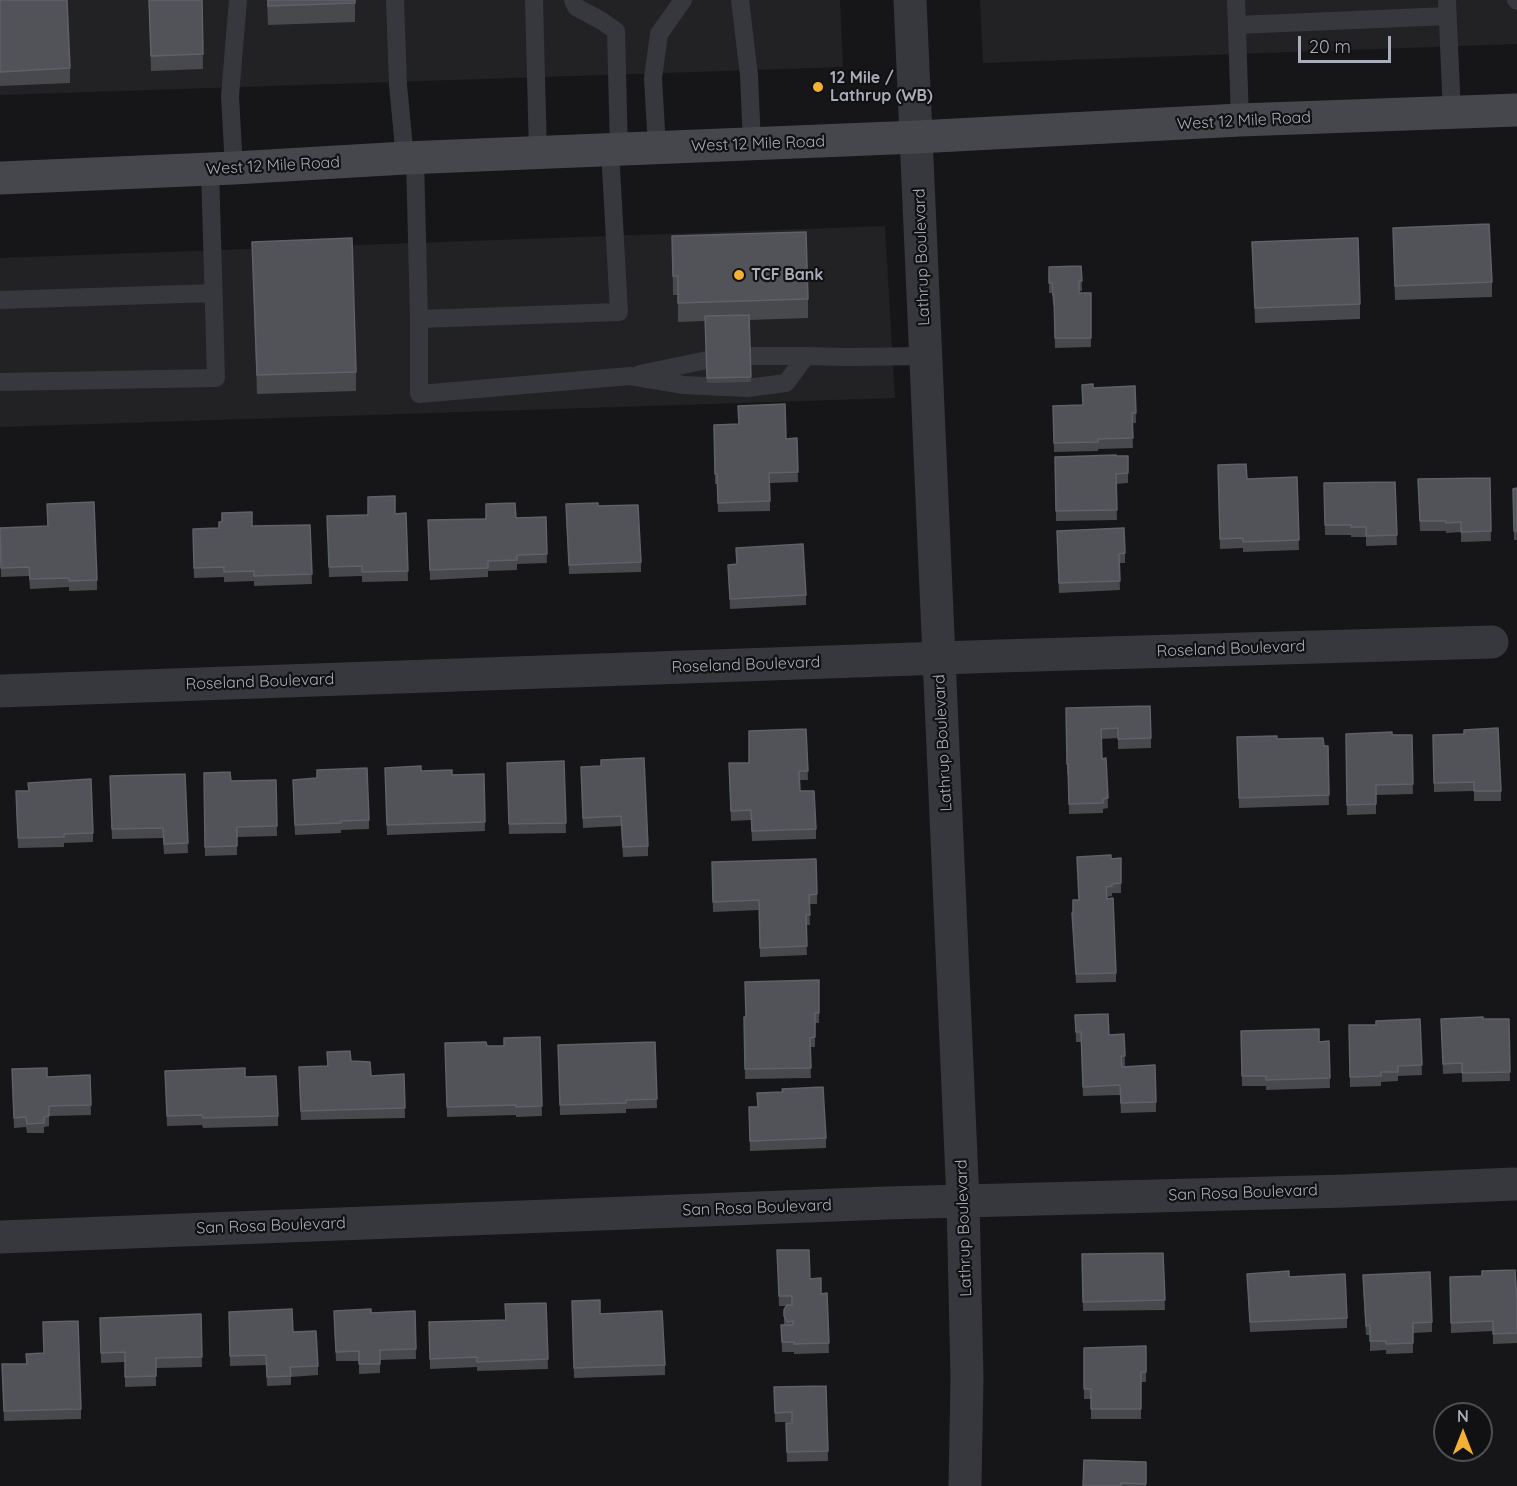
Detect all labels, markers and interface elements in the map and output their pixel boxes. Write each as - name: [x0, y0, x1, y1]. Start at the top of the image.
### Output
- scale bar: [1301, 24, 1394, 62]
- text: 20 m: [1309, 35, 1351, 58]
- place label: 12 Mile / Lathrup (WB): [830, 68, 933, 106]
- marker: 12 Mile / Lathrup (WB): [811, 80, 825, 94]
- street label: West 12 Mile Road: [1177, 108, 1311, 134]
- street label: West 12 Mile Road: [691, 132, 825, 156]
- street label: West 12 Mile Road: [206, 153, 340, 179]
- street label: Lathrup Boulevard: [910, 188, 934, 326]
- place label: TCF Bank: [751, 265, 823, 285]
- marker: TCF Bank: [732, 268, 746, 282]
- street label: Roseland Boulevard: [1156, 637, 1306, 661]
- street label: Roseland Boulevard: [671, 653, 821, 677]
- street label: Roseland Boulevard: [185, 670, 335, 694]
- street label: Lathrup Boulevard: [930, 674, 956, 812]
- street label: Lathrup Boulevard: [952, 1159, 976, 1297]
- street label: San Rosa Boulevard: [1168, 1181, 1318, 1205]
- street label: San Rosa Boulevard: [682, 1196, 832, 1220]
- street label: San Rosa Boulevard: [196, 1214, 346, 1238]
- north arrow: [1433, 1402, 1493, 1462]
- text: N: [1457, 1406, 1469, 1426]

